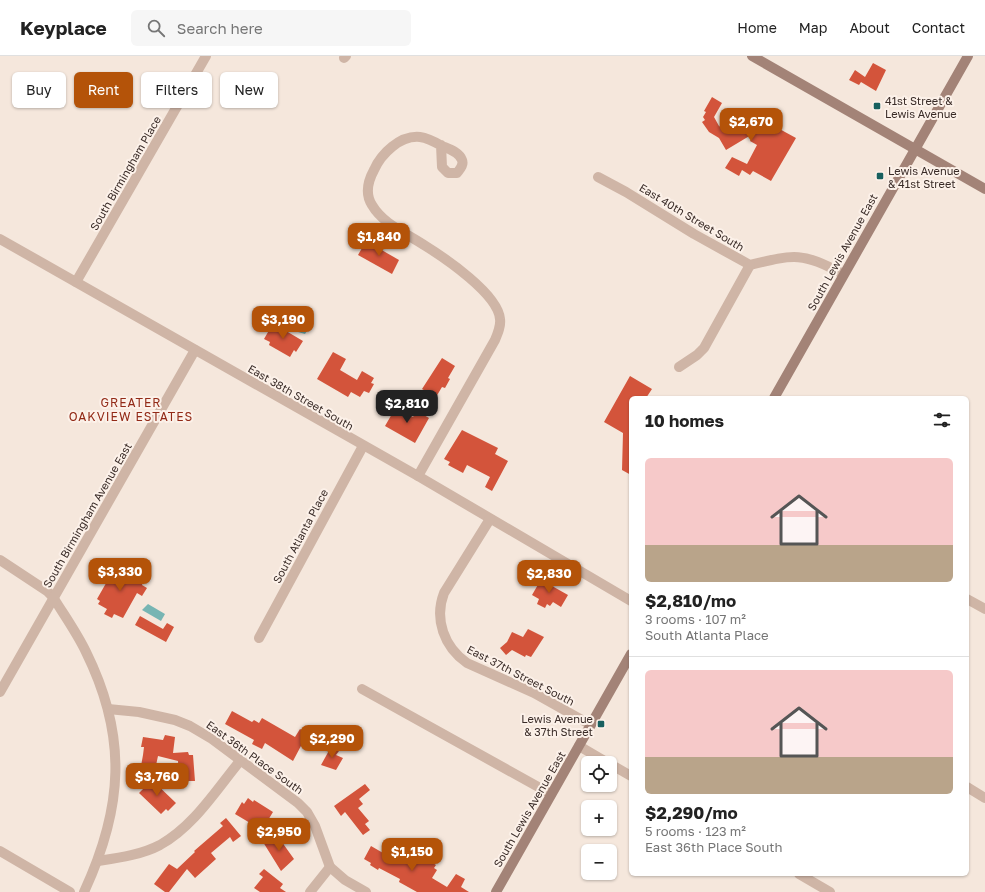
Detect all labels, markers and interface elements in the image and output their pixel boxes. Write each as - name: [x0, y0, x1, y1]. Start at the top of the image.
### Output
- search box: [131, 10, 411, 46]
- text: Keyplace: [20, 16, 107, 39]
- icon: search: [145, 17, 167, 39]
- text: Search here: [177, 19, 263, 37]
- text: Home: [737, 19, 777, 36]
- text: Map: [799, 19, 827, 36]
- text: About: [849, 19, 890, 36]
- text: Contact: [912, 19, 965, 36]
- chip: Buy: [12, 72, 66, 108]
- chip: Rent: [74, 72, 133, 108]
- chip: Filters: [141, 72, 212, 108]
- chip: New: [220, 72, 278, 108]
- place label: 41st Street & Lewis Avenue: [885, 94, 957, 120]
- marker: 41st Street & Lewis Avenue: [872, 101, 882, 111]
- pin: $2,670: [718, 108, 784, 142]
- text: $2,670: [729, 113, 773, 129]
- street label: South Birmingham Place: [87, 114, 163, 232]
- place label: Lewis Avenue & 41st Street: [888, 164, 960, 190]
- marker: Lewis Avenue & 41st Street: [875, 171, 885, 181]
- street label: East 40th Street South: [637, 181, 747, 253]
- street label: South Lewis Avenue East: [804, 191, 880, 313]
- pin: $1,840: [346, 223, 412, 257]
- text: $1,840: [357, 228, 401, 244]
- pin: $3,190: [250, 306, 316, 340]
- text: $3,190: [261, 311, 305, 327]
- street label: East 38th Street South: [246, 361, 356, 433]
- pin: $2,810: [374, 390, 440, 424]
- district label: GREATER OAKVIEW ESTATES: [69, 395, 193, 424]
- text: $2,810: [385, 395, 429, 411]
- icon: filters: [931, 409, 953, 431]
- text: 10 homes: [645, 410, 724, 431]
- street label: South Birmingham Avenue East: [40, 440, 134, 590]
- icon: home: [763, 484, 835, 556]
- street label: South Atlanta Place: [270, 487, 330, 585]
- pin: $3,330: [87, 558, 153, 592]
- pin: $2,830: [516, 560, 582, 594]
- text: $3,330: [97, 563, 143, 579]
- text: $2,830: [526, 565, 572, 581]
- text: $2,810/mo: [645, 590, 736, 611]
- text: 3 rooms · 107 m²: [645, 611, 746, 627]
- text: South Atlanta Place: [645, 627, 769, 643]
- street label: East 37th Street South: [465, 642, 577, 708]
- icon: home: [763, 696, 835, 768]
- place label: Lewis Avenue & 37th Street: [521, 712, 593, 738]
- street label: East 36th Place South: [204, 718, 306, 796]
- marker: Lewis Avenue & 37th Street: [596, 719, 606, 729]
- pin: $2,290: [299, 725, 365, 759]
- text: $2,290: [309, 730, 355, 746]
- street label: South Lewis Avenue East: [490, 749, 568, 869]
- map controls: [581, 756, 617, 880]
- button: locate: [581, 756, 617, 792]
- pin: $3,760: [124, 763, 190, 797]
- text: $3,760: [135, 768, 179, 784]
- button: +: [581, 800, 617, 836]
- text: $2,290/mo: [645, 802, 738, 823]
- pin: $2,950: [246, 818, 312, 852]
- text: $2,950: [256, 823, 302, 839]
- text: 5 rooms · 123 m²: [645, 823, 746, 839]
- pin: $1,150: [379, 838, 445, 872]
- text: East 36th Place South: [645, 839, 782, 855]
- text: $1,150: [391, 843, 433, 859]
- button: −: [581, 844, 617, 880]

